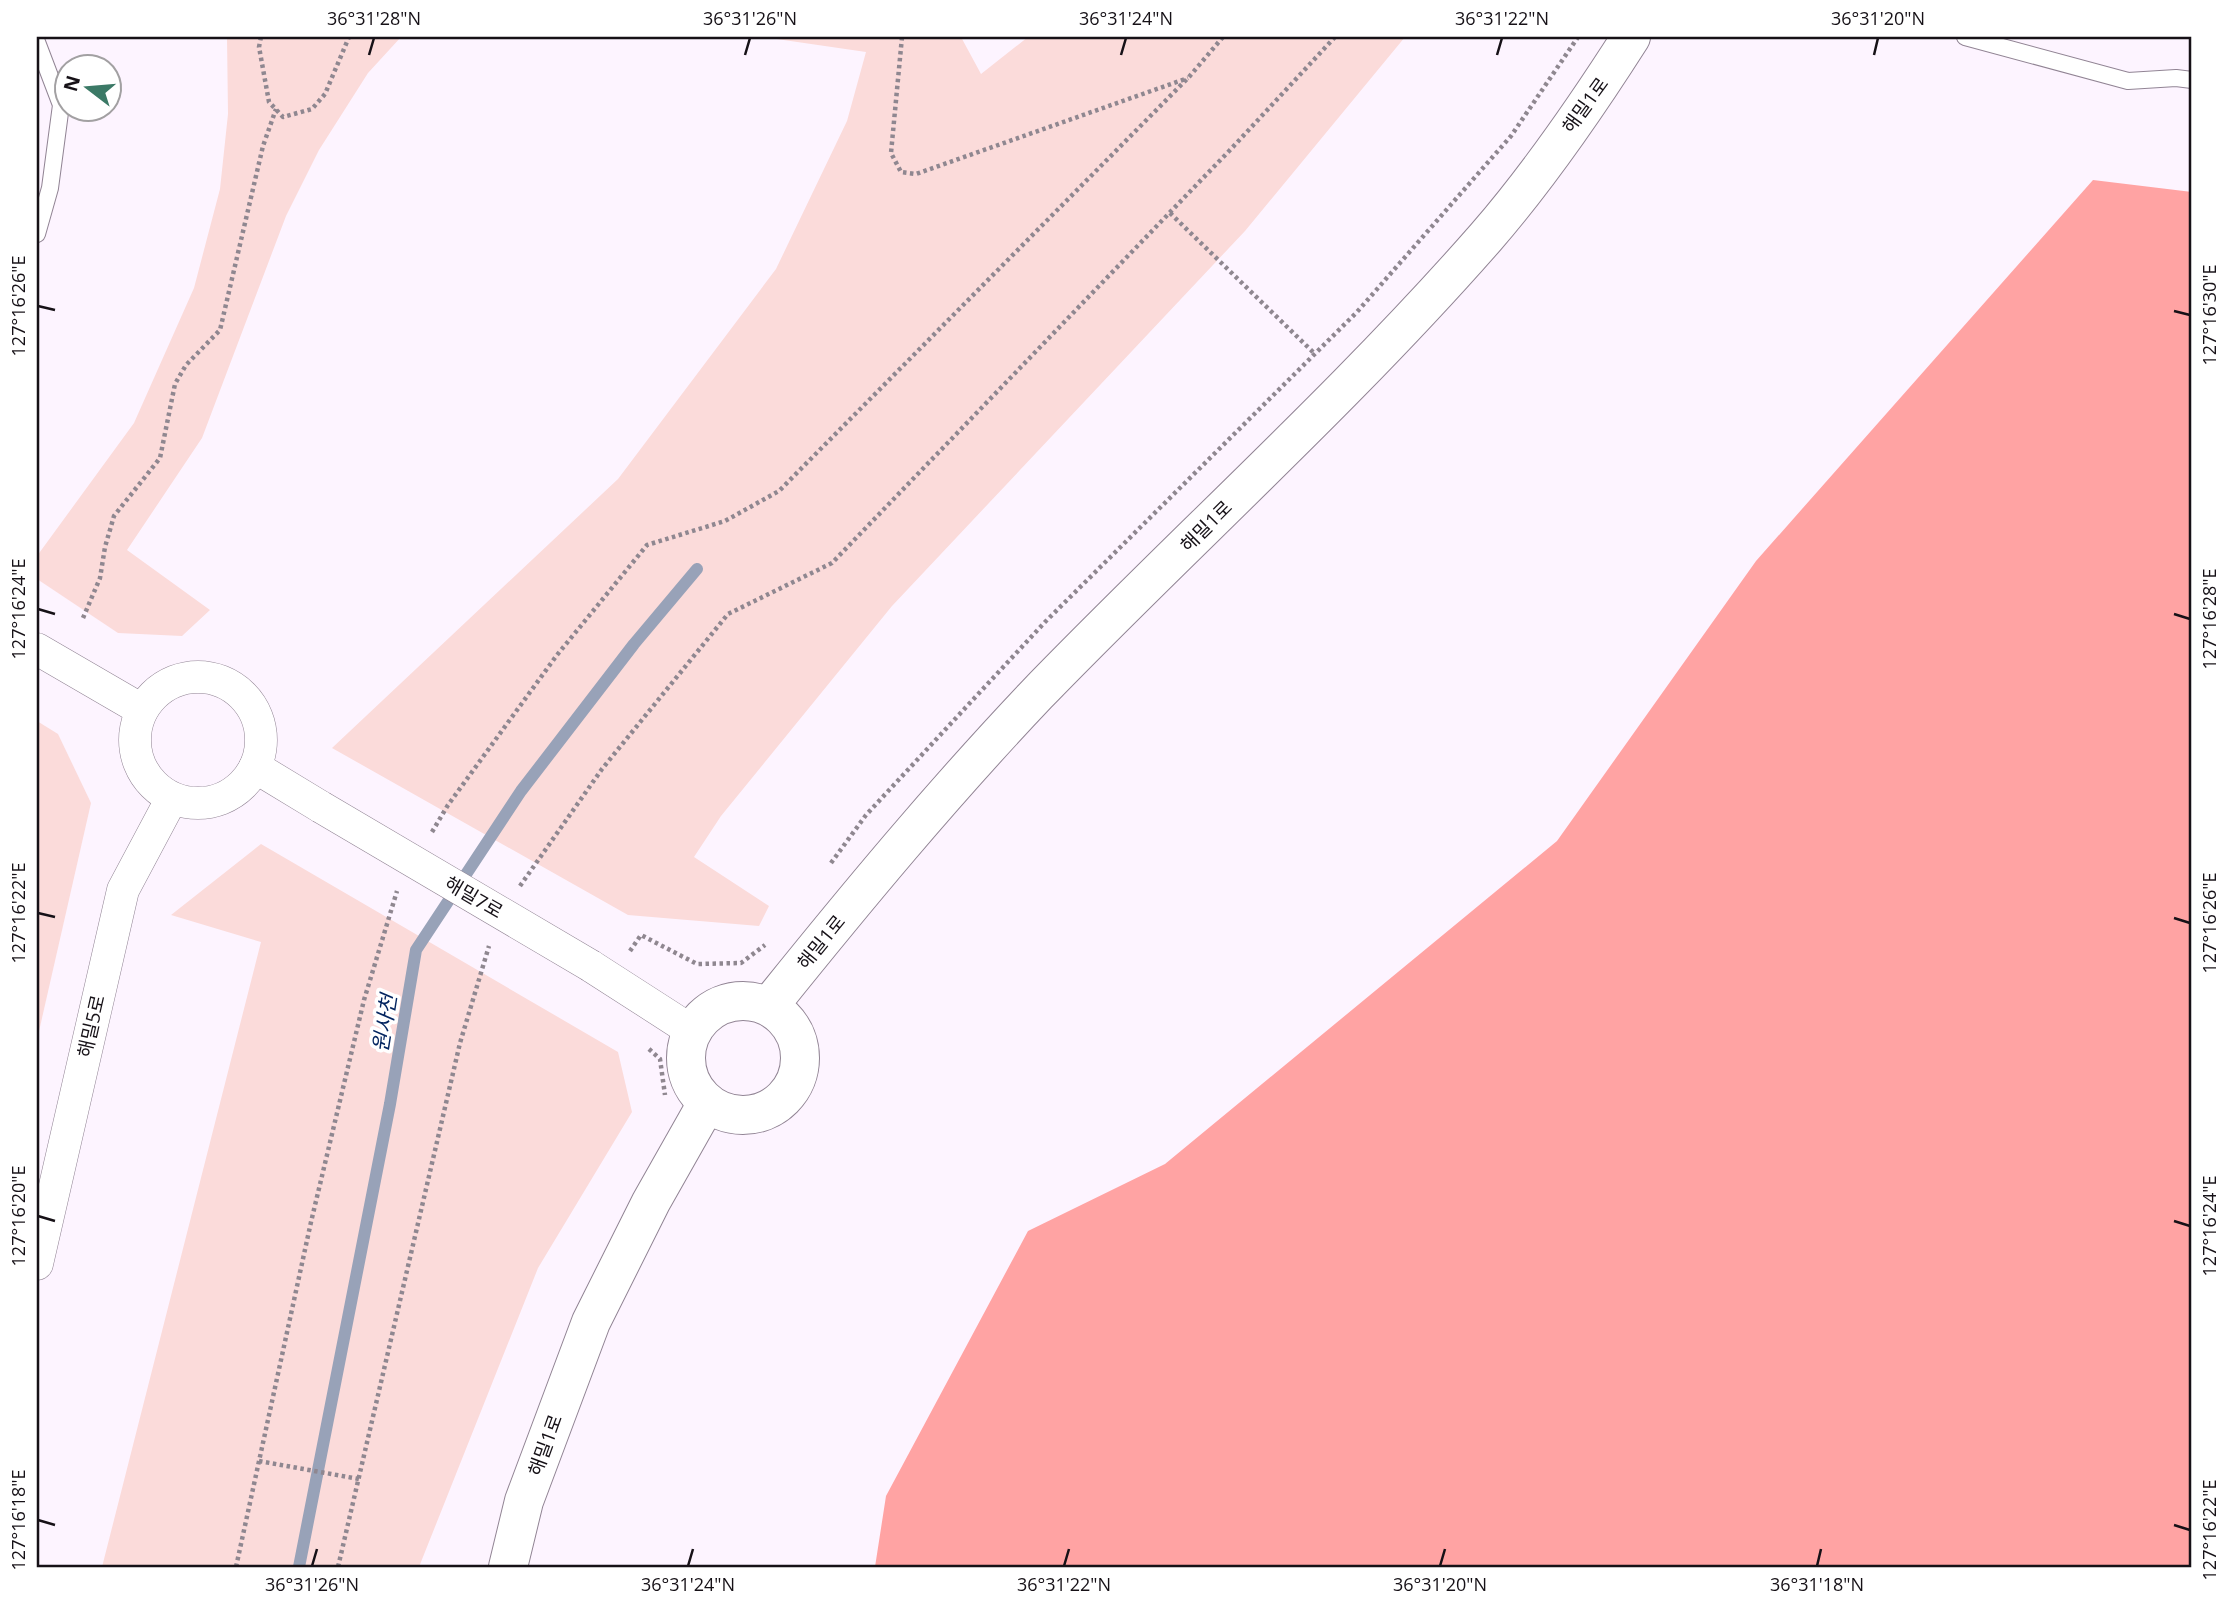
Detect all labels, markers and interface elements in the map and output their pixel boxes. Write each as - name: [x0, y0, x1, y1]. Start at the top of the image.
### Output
- text: 36°31'28"N: [327, 6, 421, 30]
- text: 36°31'26"N: [703, 6, 797, 30]
- text: 36°31'24"N: [1079, 6, 1173, 30]
- text: 36°31'22"N: [1455, 6, 1549, 30]
- text: 36°31'20"N: [1831, 6, 1925, 30]
- north arrow: [52, 52, 122, 122]
- text: N: [57, 72, 86, 94]
- street label: 해밀1로: [1556, 72, 1614, 138]
- text: 127°16'26"E: [6, 256, 30, 356]
- text: 127°16'30"E: [2197, 265, 2221, 365]
- street label: 해밀1로: [1174, 494, 1238, 558]
- text: 127°16'24"E: [6, 559, 30, 659]
- text: 127°16'28"E: [2197, 569, 2221, 669]
- text: 127°16'22"E: [6, 863, 30, 963]
- street label: 해밀7로: [440, 870, 508, 924]
- text: 127°16'26"E: [2197, 873, 2221, 973]
- street label: 해밀1로: [791, 909, 851, 975]
- water label: 원사천: [366, 990, 403, 1054]
- street label: 해밀5로: [71, 992, 111, 1060]
- text: 127°16'20"E: [6, 1166, 30, 1266]
- text: 127°16'24"E: [2197, 1176, 2221, 1276]
- street label: 해밀1로: [522, 1411, 568, 1479]
- text: 127°16'18"E: [6, 1470, 30, 1570]
- text: 127°16'22"E: [2197, 1480, 2221, 1580]
- text: 36°31'26"N: [265, 1572, 359, 1596]
- text: 36°31'24"N: [641, 1572, 735, 1596]
- text: 36°31'22"N: [1017, 1572, 1111, 1596]
- text: 36°31'20"N: [1393, 1572, 1487, 1596]
- text: 36°31'18"N: [1770, 1572, 1864, 1596]

